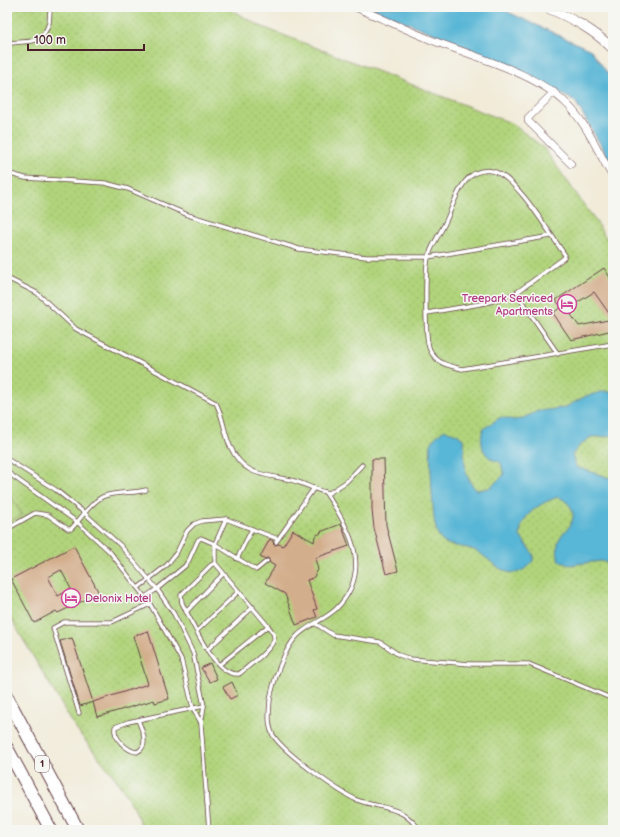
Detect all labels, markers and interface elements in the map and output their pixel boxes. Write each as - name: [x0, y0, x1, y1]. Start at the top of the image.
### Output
- scale bar: [28, 26, 144, 52]
- text: 100 m: [34, 33, 66, 48]
- place label: Treepark Serviced Apartments: [462, 292, 554, 318]
- hotel icon: Treepark Serviced Apartments: [556, 293, 578, 315]
- hotel icon: Delonix Hotel: [60, 587, 82, 609]
- place label: Delonix Hotel: [85, 592, 151, 605]
- road number: 1: [35, 756, 49, 772]

